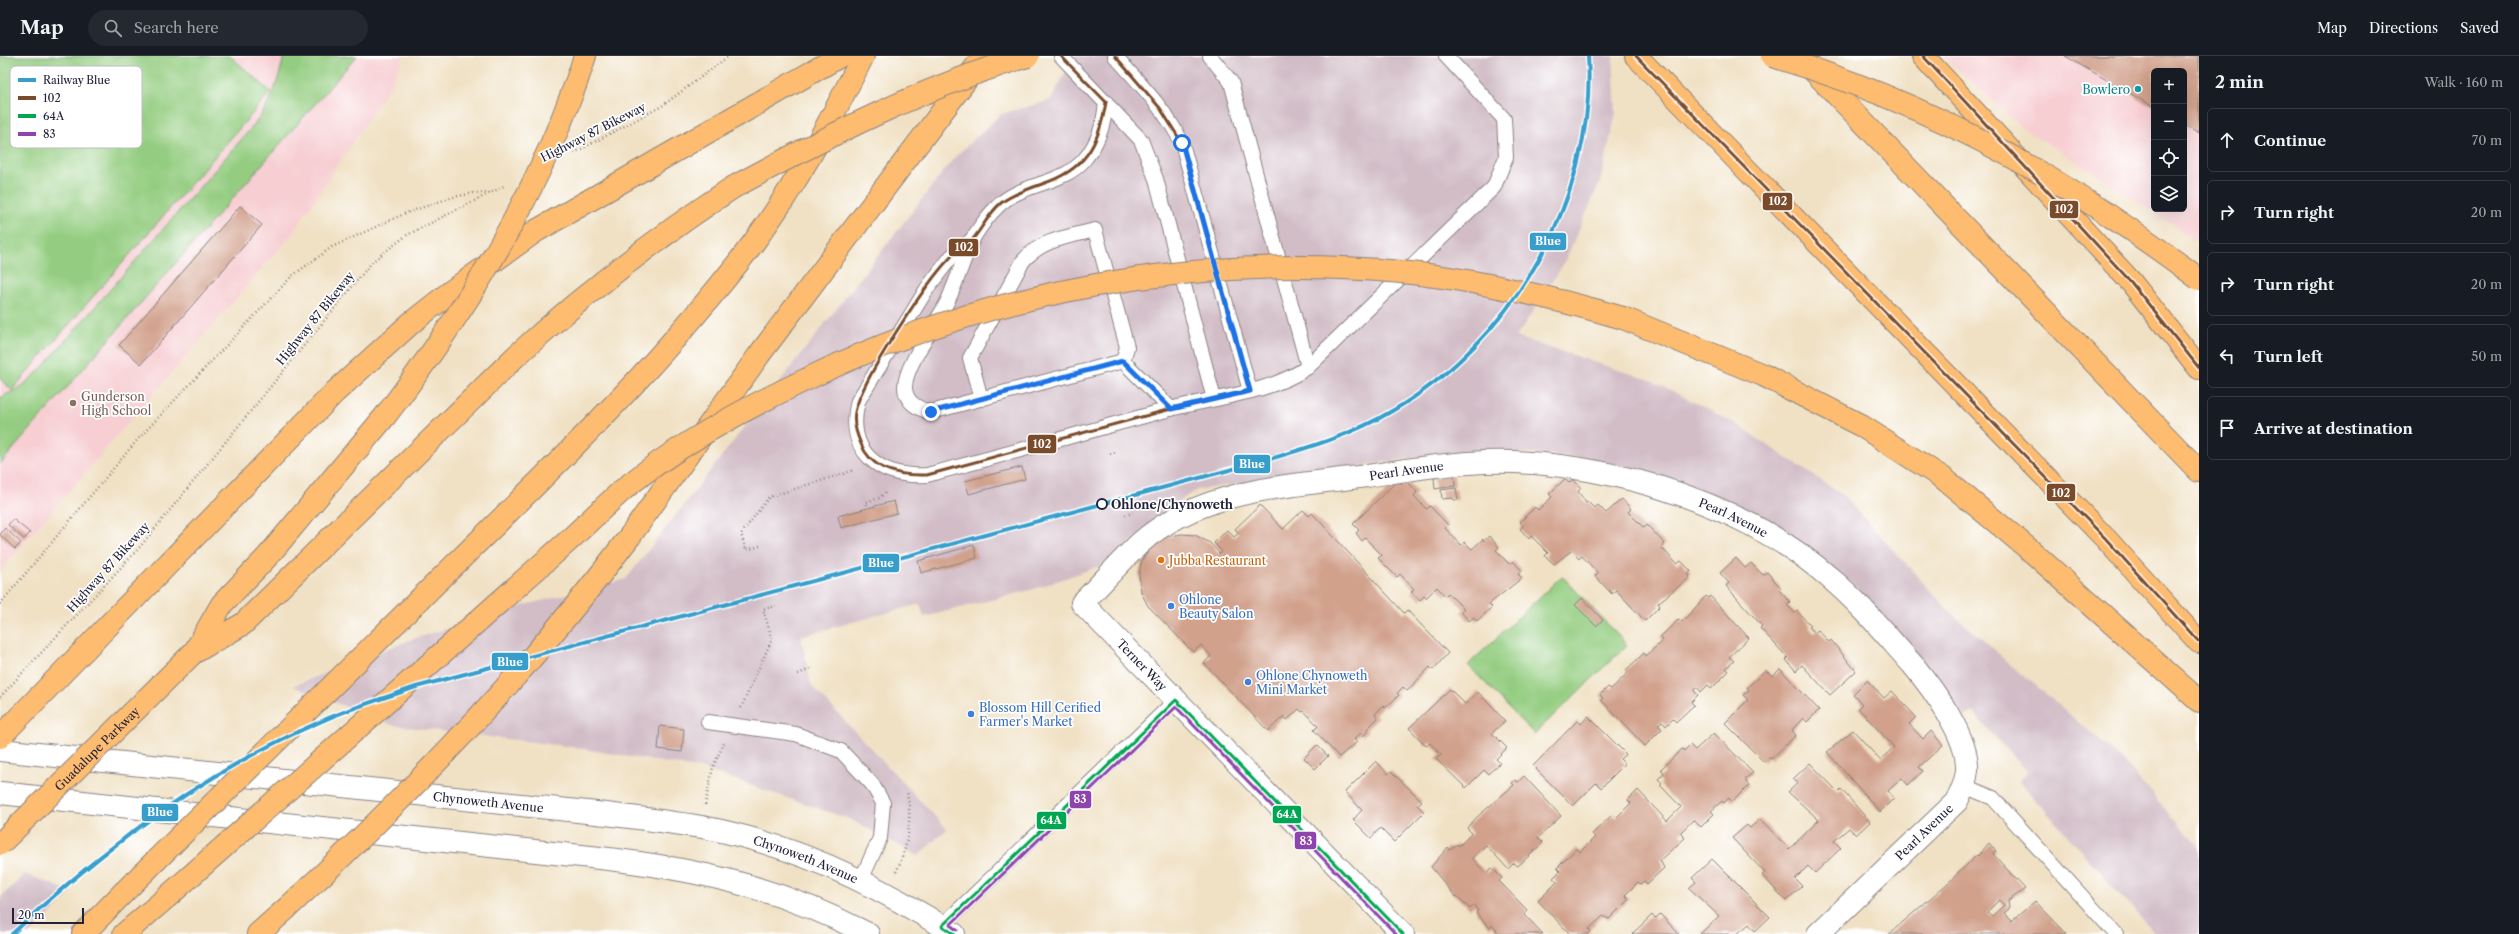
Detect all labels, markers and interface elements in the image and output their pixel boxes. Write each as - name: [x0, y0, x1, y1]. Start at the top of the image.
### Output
- search box: [88, 10, 368, 46]
- text: Map: [20, 16, 64, 39]
- icon: search: [102, 17, 124, 39]
- text: Search here: [134, 18, 219, 37]
- text: Map: [2317, 19, 2347, 37]
- text: Directions: [2369, 19, 2438, 37]
- text: Saved: [2460, 19, 2499, 37]
- legend: [10, 66, 142, 148]
- map controls: [2151, 68, 2187, 212]
- button: +: [2151, 68, 2187, 104]
- text: 2 min: [2215, 72, 2264, 92]
- text: Railway Blue: [43, 73, 110, 87]
- text: Walk · 160 m: [2424, 74, 2503, 90]
- place label: Bowlero: [2082, 82, 2130, 97]
- marker: Bowlero: [2133, 84, 2143, 94]
- text: 102: [43, 91, 61, 105]
- street label: Highway 87 Bikeway: [538, 99, 648, 165]
- button: −: [2151, 104, 2187, 140]
- text: 64A: [43, 109, 65, 123]
- text: 83: [43, 127, 56, 141]
- icon: ahead: [2216, 129, 2238, 151]
- text: Continue: [2254, 131, 2326, 150]
- text: 70 m: [2472, 132, 2502, 148]
- route start: [1173, 134, 1191, 152]
- button: locate: [2151, 140, 2187, 176]
- button: layers: [2151, 176, 2187, 212]
- line badge: 102: [1762, 192, 1793, 211]
- text: 102: [1769, 194, 1788, 208]
- line badge: 102: [2049, 200, 2079, 219]
- icon: right: [2216, 201, 2238, 223]
- text: 102: [2055, 202, 2074, 216]
- text: Turn right: [2254, 203, 2334, 222]
- text: 20 m: [2471, 204, 2502, 220]
- line badge: Blue: [1529, 232, 1567, 251]
- text: Blue: [1535, 234, 1561, 248]
- line badge: 102: [948, 238, 979, 257]
- text: 102: [955, 240, 974, 254]
- street label: Highway 87 Bikeway: [273, 268, 358, 368]
- icon: right: [2216, 273, 2238, 295]
- text: Turn right: [2254, 275, 2334, 294]
- text: 20 m: [2471, 276, 2502, 292]
- icon: left: [2216, 345, 2238, 367]
- text: Turn left: [2254, 347, 2323, 366]
- text: 50 m: [2471, 348, 2502, 364]
- place label: Gunderson High School: [81, 389, 152, 418]
- marker: Gunderson High School: [68, 398, 78, 408]
- route end: [922, 403, 940, 421]
- icon: arrive: [2216, 417, 2238, 439]
- text: Arrive at destination: [2254, 419, 2413, 438]
- line badge: 102: [1027, 434, 1057, 454]
- text: 102: [1033, 437, 1052, 451]
- line badge: Blue: [1233, 454, 1271, 474]
- text: Blue: [1239, 457, 1265, 471]
- street label: Pearl Avenue: [1368, 458, 1445, 483]
- line badge: 102: [2046, 483, 2076, 502]
- text: 102: [2052, 486, 2071, 500]
- street label: Pearl Avenue: [1697, 494, 1771, 540]
- place label: Ohlone/Chynoweth: [1111, 497, 1234, 512]
- marker: Ohlone/Chynoweth: [1096, 498, 1108, 510]
- street label: Highway 87 Bikeway: [64, 519, 153, 615]
- line badge: Blue: [862, 553, 900, 573]
- place label: Jubba Restaurant: [1167, 553, 1267, 568]
- marker: Jubba Restaurant: [1156, 555, 1166, 565]
- text: Blue: [868, 556, 894, 570]
- place label: Ohlone Beauty Salon: [1179, 592, 1254, 621]
- marker: Ohlone Beauty Salon: [1166, 601, 1176, 611]
- street label: Terner Way: [1114, 636, 1171, 694]
- line badge: Blue: [491, 652, 529, 671]
- text: Blue: [497, 655, 523, 669]
- place label: Ohlone Chynoweth Mini Market: [1256, 668, 1368, 697]
- marker: Ohlone Chynoweth Mini Market: [1243, 677, 1253, 687]
- place label: Blossom Hill Cerified Farmer's Market: [979, 700, 1102, 729]
- street label: Guadalupe Parkway: [51, 703, 143, 794]
- marker: Blossom Hill Cerified Farmer's Market: [966, 709, 976, 719]
- street label: Chynoweth Avenue: [432, 788, 545, 815]
- line badge: 83: [1069, 790, 1092, 809]
- text: 83: [1074, 792, 1087, 806]
- street label: Pearl Avenue: [1892, 800, 1956, 863]
- line badge: Blue: [141, 803, 179, 822]
- text: Blue: [147, 805, 173, 819]
- line badge: 64A: [1272, 805, 1302, 824]
- text: 64A: [1276, 807, 1298, 821]
- line badge: 64A: [1036, 811, 1067, 830]
- text: 64A: [1040, 813, 1062, 827]
- line badge: 83: [1294, 831, 1317, 850]
- street label: Chynoweth Avenue: [752, 832, 861, 886]
- text: 83: [1300, 834, 1313, 848]
- scale bar: [12, 906, 84, 925]
- text: 20 m: [18, 908, 44, 922]

